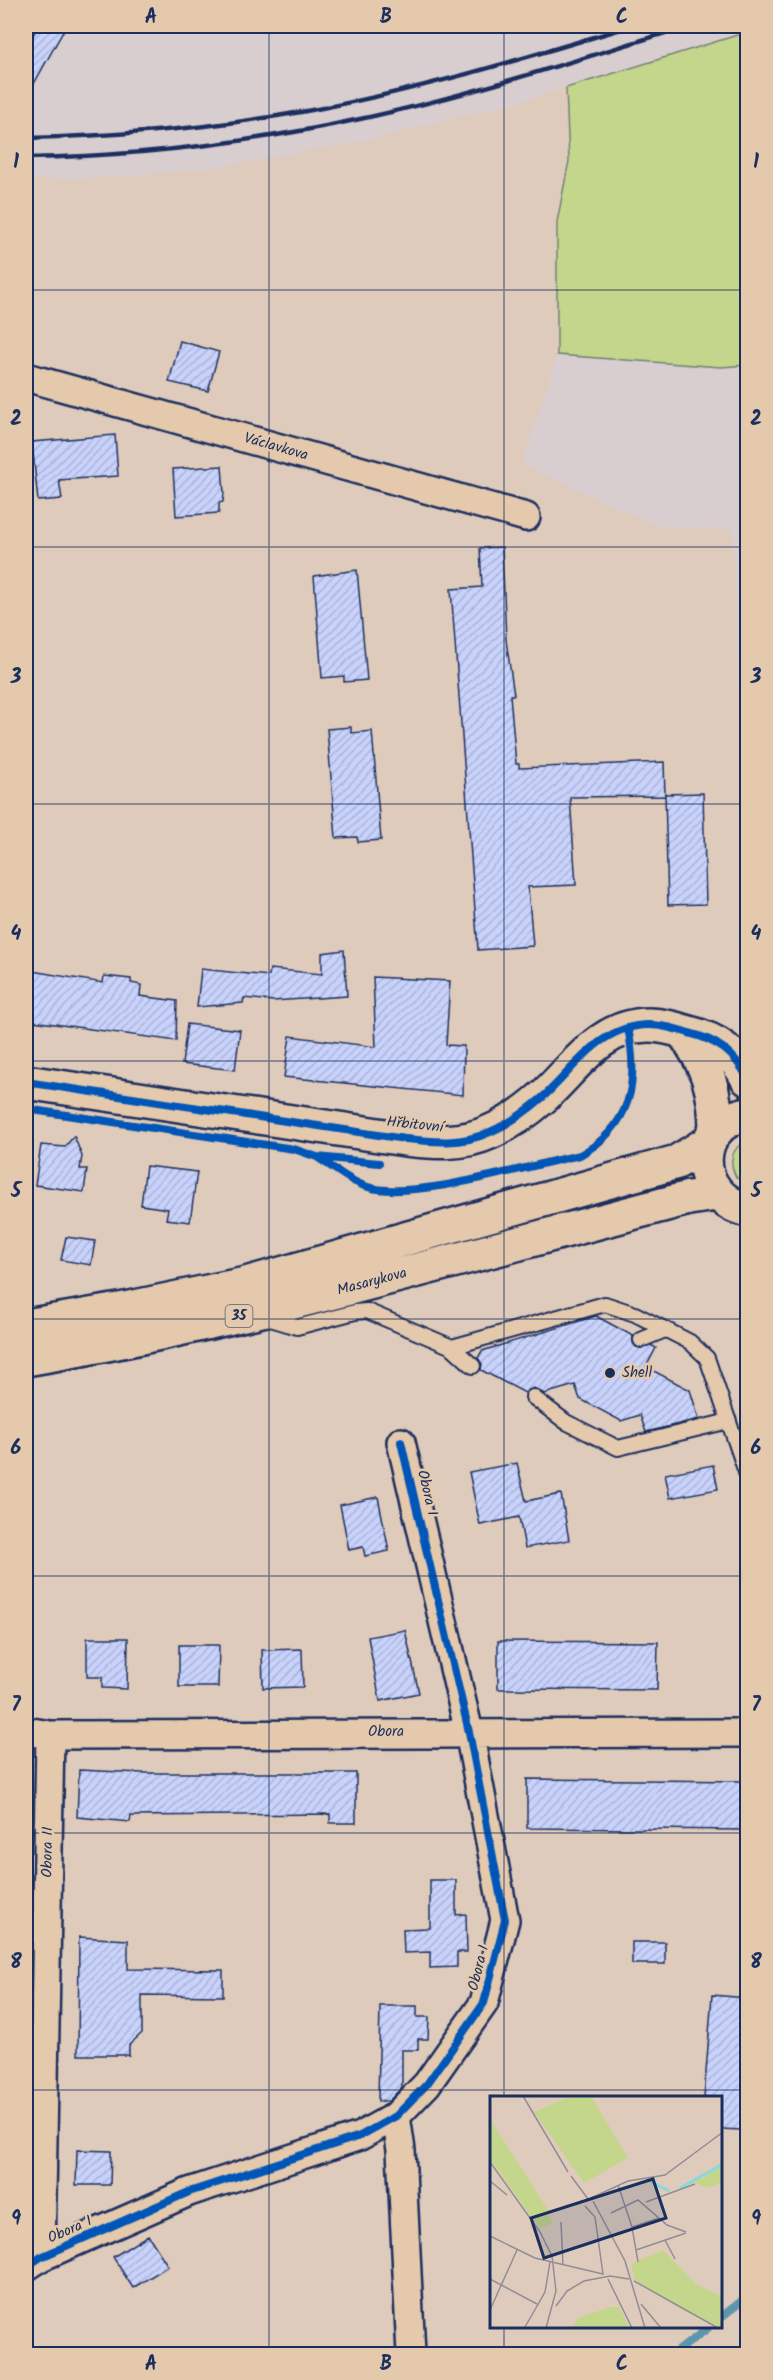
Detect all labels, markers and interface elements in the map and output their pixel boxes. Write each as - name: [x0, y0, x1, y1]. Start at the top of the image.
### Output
- text: A: [145, 2, 157, 34]
- text: B: [380, 2, 392, 34]
- text: C: [616, 2, 628, 34]
- text: 1: [13, 147, 19, 179]
- text: 1: [753, 147, 759, 179]
- text: 2: [10, 404, 22, 436]
- text: 2: [750, 404, 762, 436]
- street label: Václavkova: [241, 426, 311, 468]
- text: 3: [10, 662, 22, 694]
- text: 3: [750, 662, 762, 694]
- text: 4: [11, 919, 22, 951]
- text: 4: [751, 919, 762, 951]
- street label: Hřbitovní: [386, 1110, 447, 1140]
- text: 5: [10, 1176, 23, 1208]
- text: 5: [750, 1176, 763, 1208]
- street label: Masarykova: [334, 1261, 410, 1303]
- road number: 35: [226, 1305, 252, 1327]
- place label: Shell: [622, 1361, 652, 1385]
- marker: Shell: [603, 1366, 617, 1380]
- text: 6: [11, 1433, 22, 1465]
- text: 6: [751, 1433, 762, 1465]
- street label: Obora I: [410, 1468, 444, 1519]
- text: 7: [11, 1690, 21, 1722]
- text: 7: [751, 1690, 761, 1722]
- street label: Obora: [368, 1720, 404, 1744]
- street label: Obora II: [36, 1826, 60, 1878]
- street label: Obora I: [462, 1942, 496, 1993]
- text: 8: [10, 1947, 22, 1979]
- text: 8: [750, 1947, 762, 1979]
- inset map: [490, 2096, 722, 2329]
- text: 9: [11, 2204, 21, 2236]
- text: 9: [751, 2204, 761, 2236]
- street label: Obora I: [44, 2209, 96, 2250]
- text: A: [145, 2349, 157, 2380]
- text: B: [380, 2349, 392, 2380]
- text: C: [616, 2349, 628, 2380]

